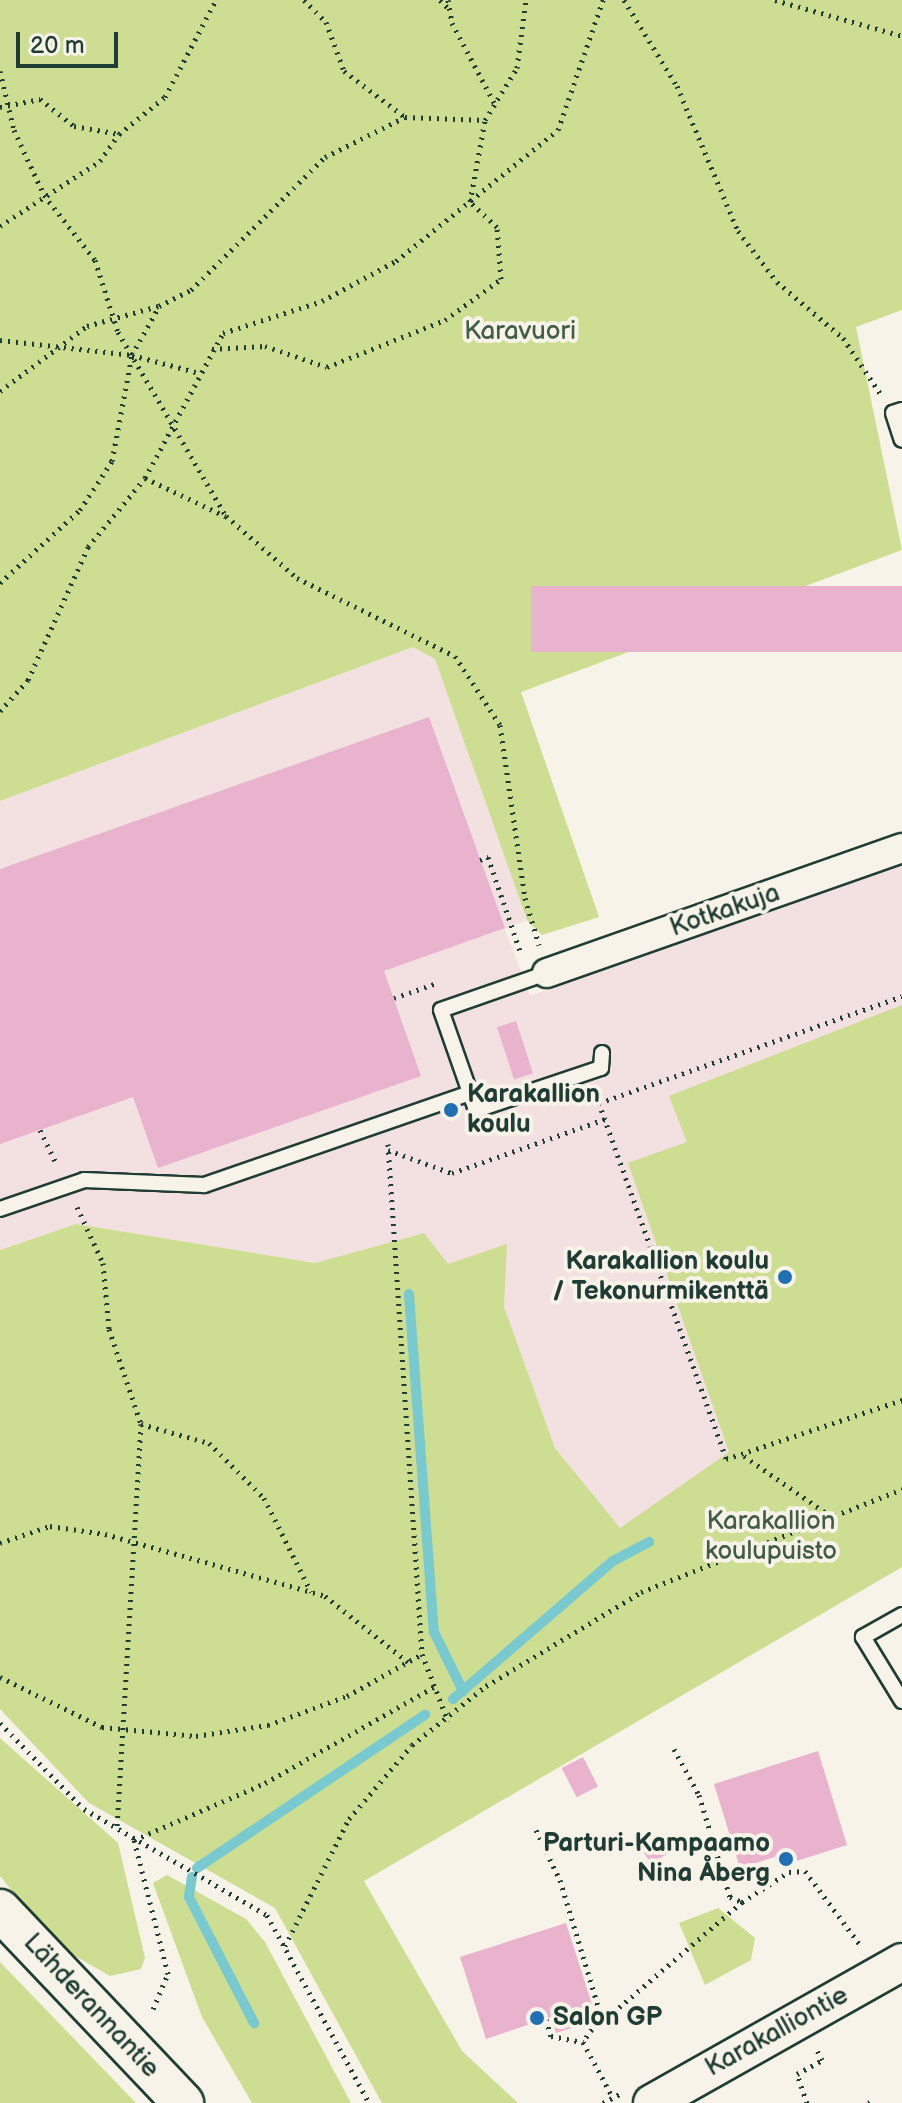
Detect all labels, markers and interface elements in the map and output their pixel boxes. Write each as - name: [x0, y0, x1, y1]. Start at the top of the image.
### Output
- scale bar: [20, 16, 122, 66]
- text: 20 m: [30, 31, 85, 60]
- park label: Karavuori: [464, 316, 576, 348]
- street label: Kotkakuja: [666, 878, 784, 944]
- place label: Karakallion koulu: [467, 1079, 600, 1140]
- marker: Karakallion koulu: [442, 1101, 460, 1119]
- place label: Karakallion koulu / Tekonurmikenttä: [552, 1246, 769, 1308]
- marker: Karakallion koulu / Tekonurmikenttä: [776, 1268, 794, 1286]
- park label: Karakallion koulupuisto: [705, 1506, 837, 1568]
- place label: Parturi-Kampaamo Nina Åberg: [543, 1828, 770, 1890]
- marker: Parturi-Kampaamo Nina Åberg: [777, 1850, 795, 1868]
- street label: Lähderannantie: [16, 1928, 166, 2084]
- street label: Karakalliontie: [700, 1980, 854, 2084]
- place label: Salon GP: [553, 2002, 662, 2034]
- marker: Salon GP: [528, 2009, 546, 2027]

